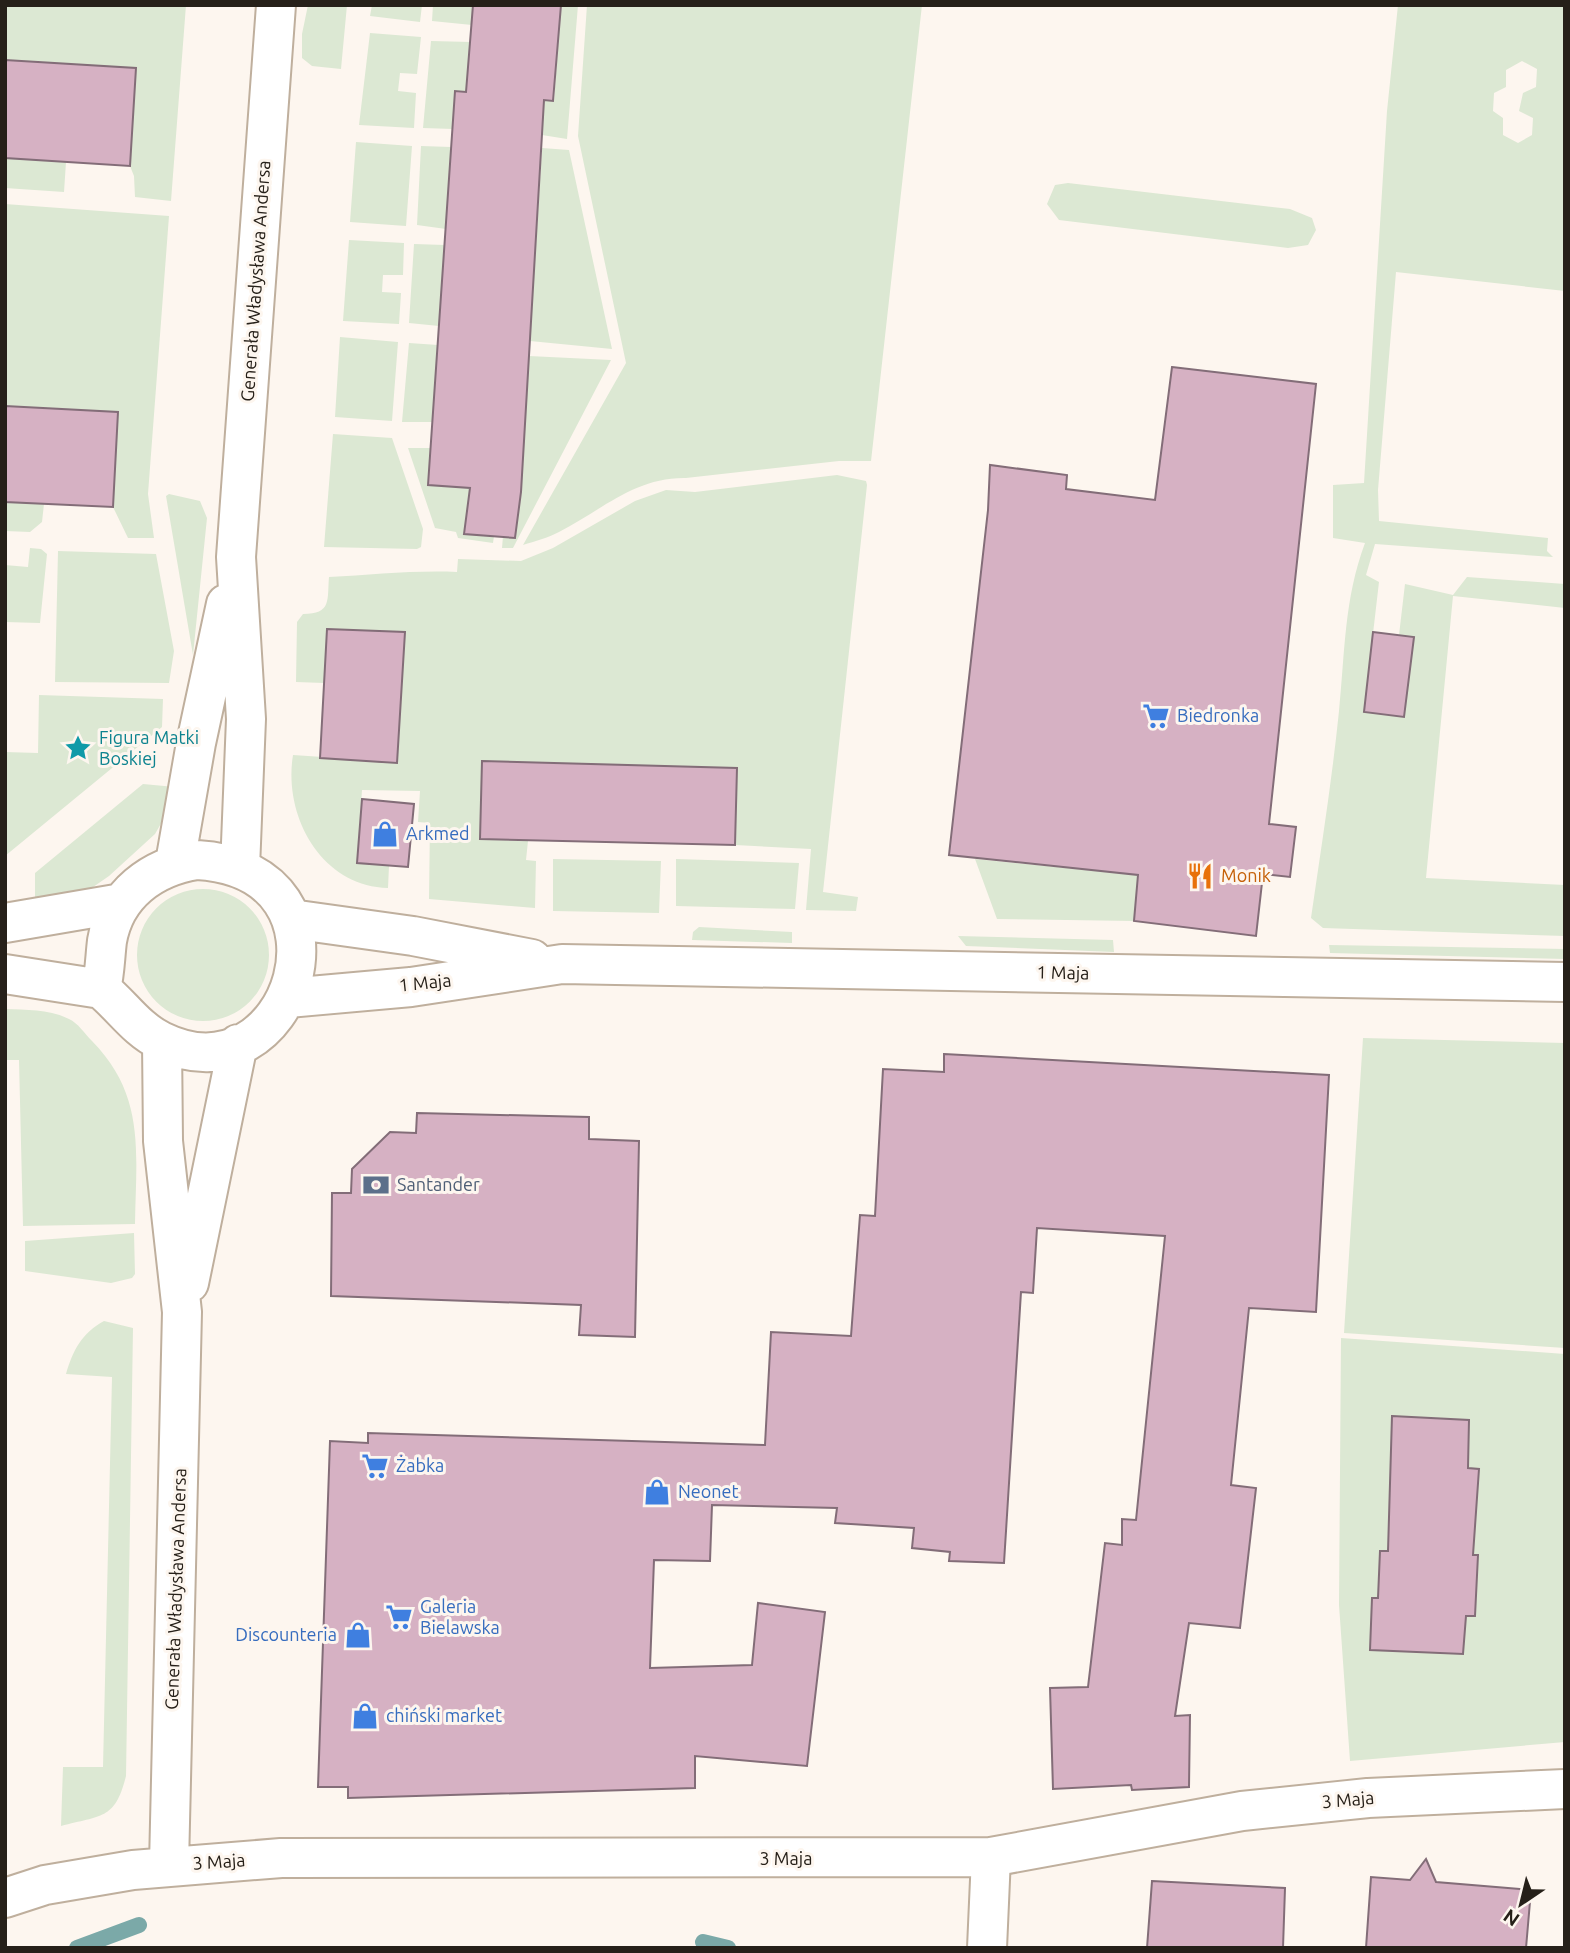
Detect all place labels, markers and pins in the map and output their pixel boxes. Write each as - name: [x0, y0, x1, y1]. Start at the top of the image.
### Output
- supermarket icon: Biedronka: [1141, 701, 1171, 731]
- place label: Biedronka: [1177, 705, 1259, 725]
- place label: Figura Matki Boskiej: [99, 727, 199, 768]
- place icon: Figura Matki Boskiej: [63, 733, 93, 763]
- shop icon: Arkmed: [370, 819, 400, 849]
- place label: Arkmed: [406, 823, 470, 843]
- restaurant icon: Monik: [1185, 861, 1215, 891]
- place label: Monik: [1221, 865, 1271, 885]
- bank icon: Santander: [361, 1170, 391, 1200]
- place label: Santander: [397, 1174, 480, 1194]
- supermarket icon: Żabka: [360, 1451, 390, 1481]
- place label: Żabka: [396, 1455, 444, 1475]
- shop icon: Neonet: [642, 1477, 672, 1507]
- place label: Neonet: [678, 1481, 739, 1501]
- place label: Galeria Bielawska: [420, 1596, 500, 1637]
- supermarket icon: Galeria Bielawska: [384, 1602, 414, 1632]
- shop icon: Discounteria: [343, 1620, 373, 1650]
- place label: Discounteria: [235, 1624, 337, 1644]
- shop icon: chiński market: [350, 1701, 380, 1731]
- place label: chiński market: [386, 1705, 502, 1725]

